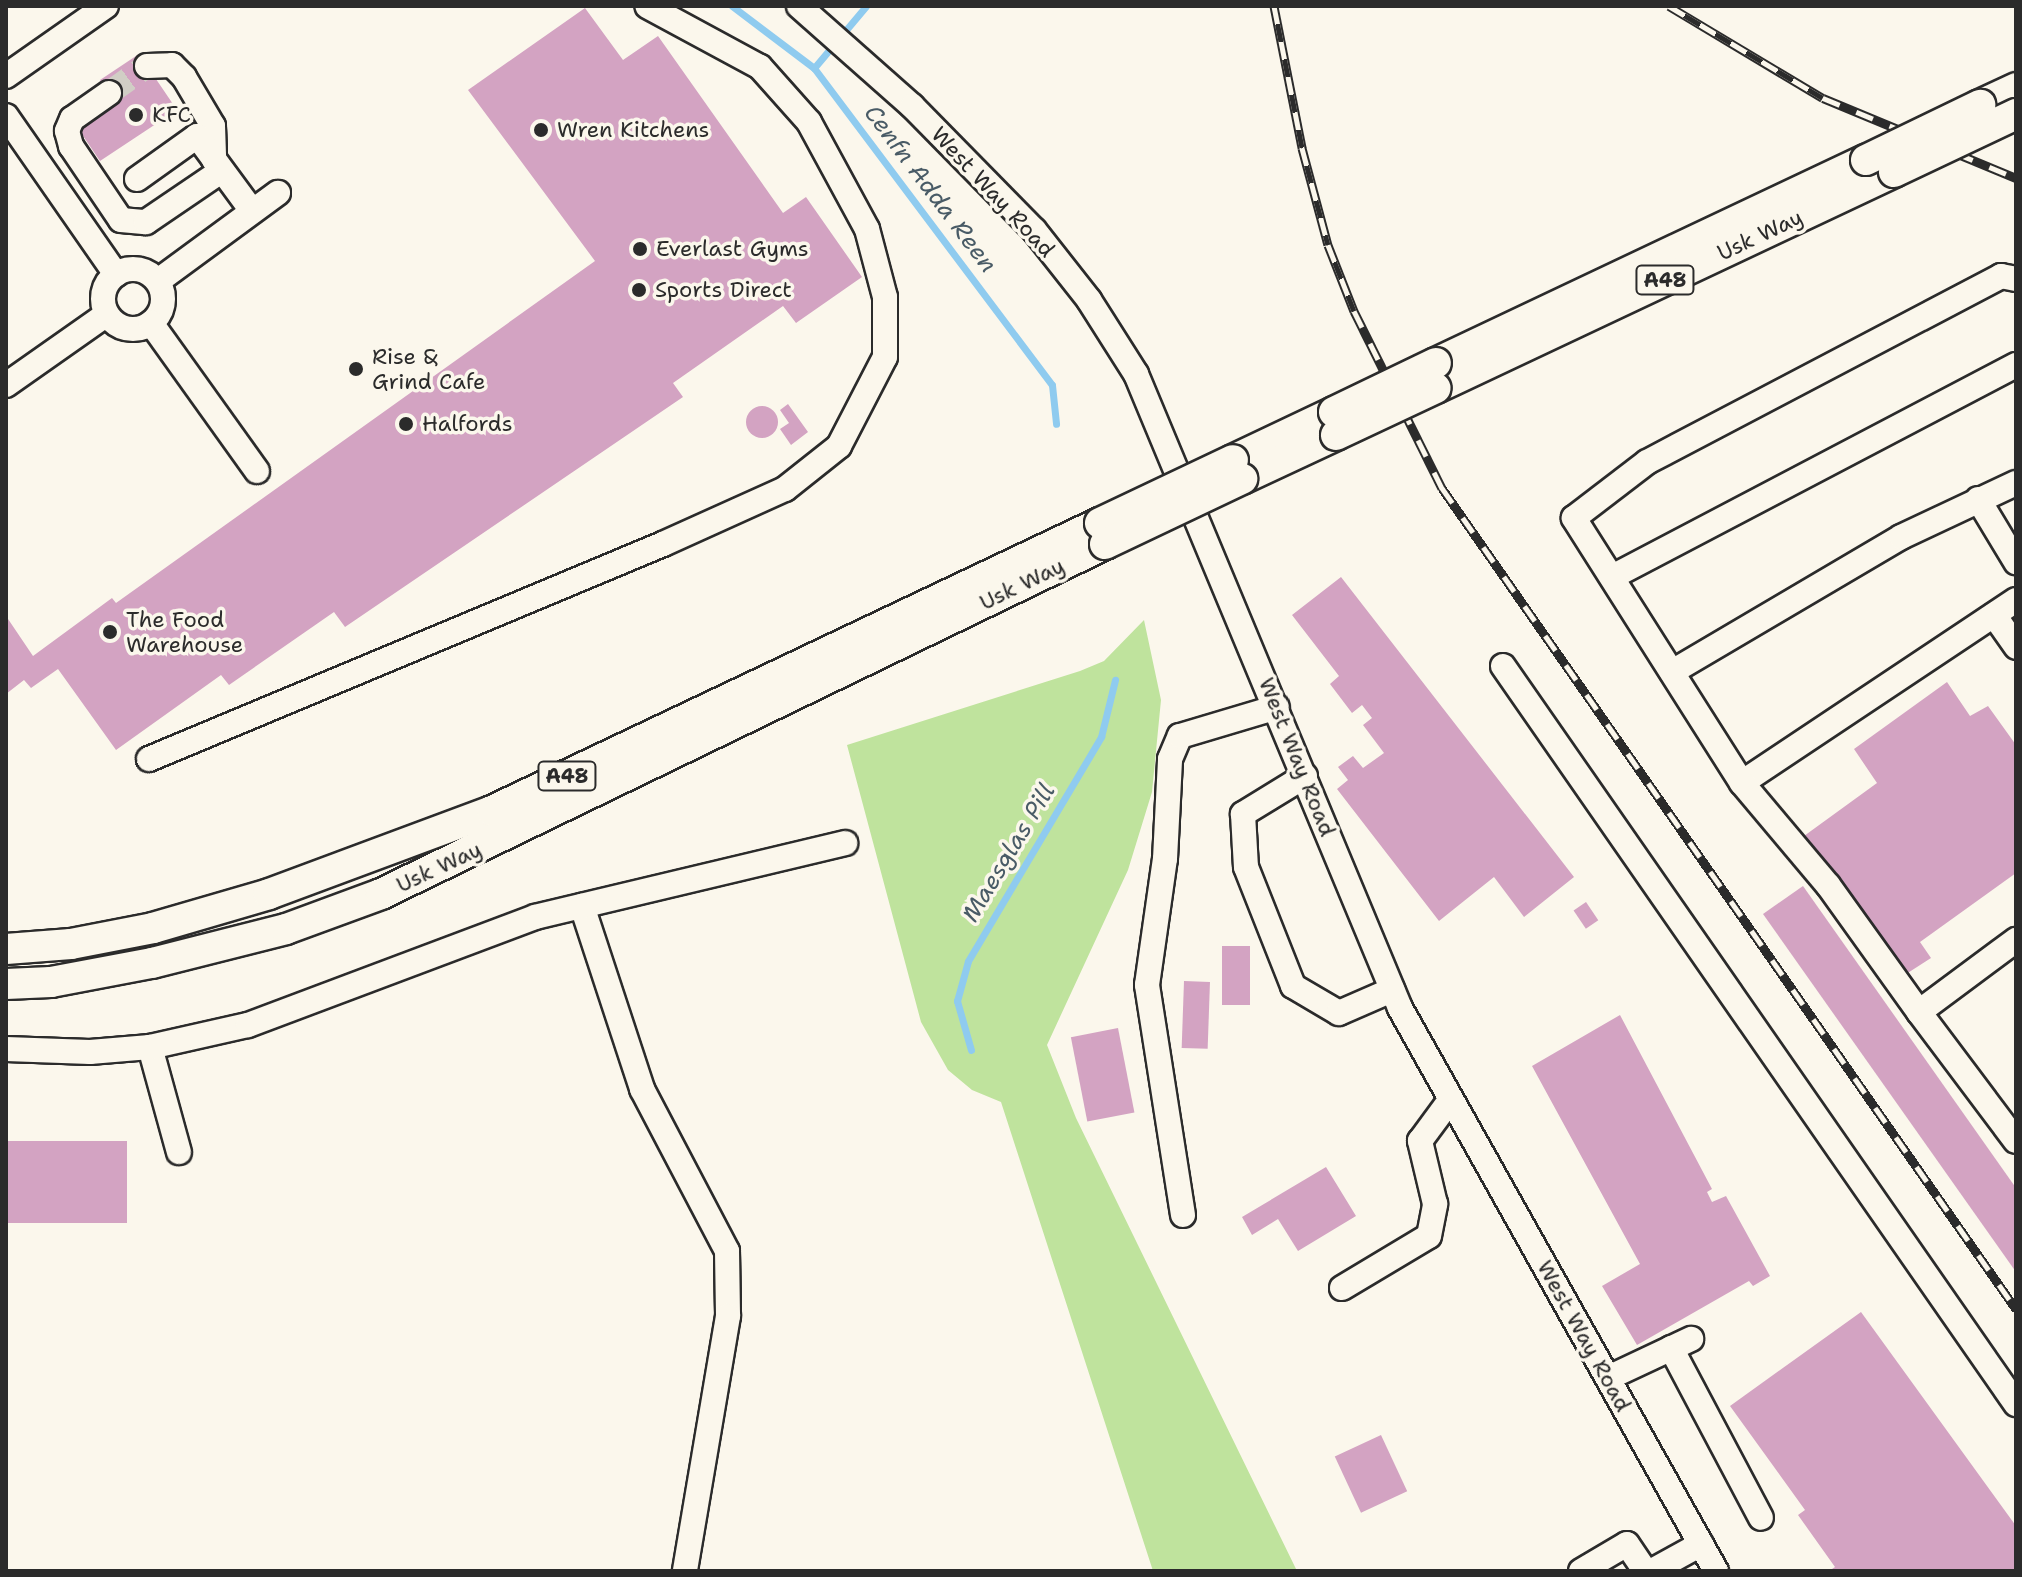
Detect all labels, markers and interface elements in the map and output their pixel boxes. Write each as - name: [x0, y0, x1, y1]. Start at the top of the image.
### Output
- water label: Cenfn Adda Reen: [858, 99, 1002, 279]
- place label: KFC: [152, 102, 191, 128]
- marker: KFC: [127, 106, 145, 124]
- place label: Wren Kitchens: [557, 117, 709, 143]
- marker: Wren Kitchens: [532, 121, 550, 139]
- street label: West Way Road: [926, 121, 1060, 263]
- street label: Usk Way: [1713, 204, 1807, 266]
- place label: Everlast Gyms: [656, 236, 809, 262]
- marker: Everlast Gyms: [631, 240, 649, 258]
- road number: A48: [1635, 264, 1695, 296]
- place label: Sports Direct: [655, 277, 792, 303]
- marker: Sports Direct: [630, 281, 648, 299]
- place label: Rise & Grind Cafe: [372, 343, 485, 394]
- marker: Rise & Grind Cafe: [347, 360, 365, 378]
- place label: Halfords: [422, 411, 513, 437]
- marker: Halfords: [397, 415, 415, 433]
- street label: Usk Way: [975, 552, 1069, 616]
- place label: The Food Warehouse: [126, 606, 243, 658]
- marker: The Food Warehouse: [101, 623, 119, 641]
- street label: West Way Road: [1253, 674, 1341, 840]
- road number: A48: [537, 760, 597, 792]
- water label: Maesglas Pill: [956, 779, 1062, 927]
- street label: Usk Way: [392, 836, 486, 898]
- street label: West Way Road: [1531, 1256, 1637, 1416]

